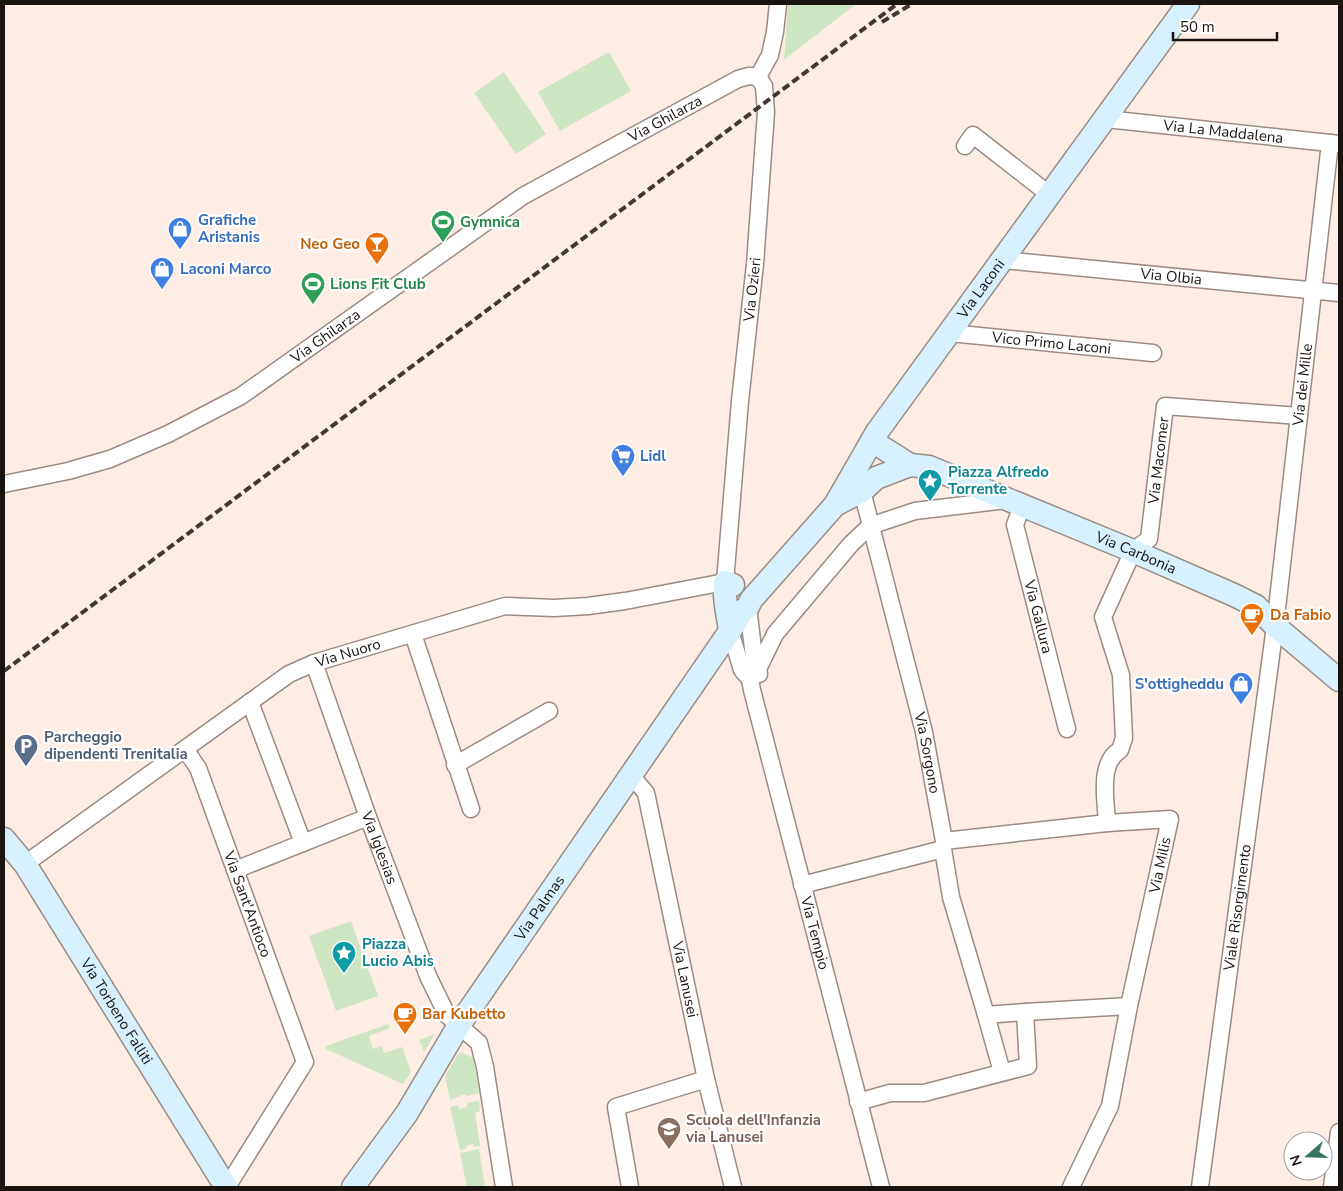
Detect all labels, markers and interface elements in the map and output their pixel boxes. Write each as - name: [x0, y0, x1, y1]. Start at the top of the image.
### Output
- scale bar: [1173, 10, 1277, 42]
- text: 50 m: [1180, 17, 1215, 37]
- street label: Via Ghilarza: [624, 90, 706, 147]
- street label: Via La Maddalena: [1161, 115, 1284, 148]
- sports icon: Gymnica: [430, 209, 456, 243]
- place label: Grafiche Aristanis: [198, 210, 260, 247]
- place label: Gymnica: [460, 212, 520, 232]
- shop icon: Grafiche Aristanis: [167, 216, 193, 250]
- bar icon: Neo Geo: [364, 231, 390, 265]
- place label: Neo Geo: [300, 234, 360, 254]
- street label: Via Laconi: [952, 255, 1009, 324]
- shop icon: Laconi Marco: [149, 256, 175, 290]
- street label: Via Ozieri: [739, 257, 765, 324]
- place label: Laconi Marco: [180, 259, 272, 279]
- street label: Via Olbia: [1138, 263, 1203, 289]
- sports icon: Lions Fit Club: [300, 271, 326, 305]
- place label: Lions Fit Club: [330, 274, 426, 294]
- street label: Via Ghilarza: [286, 304, 364, 368]
- street label: Vico Primo Laconi: [990, 327, 1112, 359]
- street label: Via dei Mille: [1288, 342, 1317, 428]
- street label: Via Macomer: [1143, 415, 1174, 506]
- supermarket icon: Lidl: [610, 443, 636, 477]
- place label: Lidl: [640, 446, 666, 466]
- place label: Piazza Alfredo Torrente: [948, 462, 1049, 499]
- place icon: Piazza Alfredo Torrente: [917, 468, 943, 502]
- street label: Via Carbonia: [1092, 526, 1179, 579]
- street label: Via Gallura: [1019, 577, 1057, 656]
- cafe icon: Da Fabio: [1239, 602, 1265, 636]
- place label: Da Fabio: [1270, 605, 1332, 625]
- street label: Via Nuoro: [312, 634, 383, 672]
- shop icon: S'ottigheddu: [1228, 671, 1254, 705]
- place label: S'ottigheddu: [1135, 674, 1224, 694]
- street label: Via Sorgono: [909, 709, 945, 795]
- place label: Parcheggio dipendenti Trenitalia: [44, 727, 188, 764]
- parking icon: Parcheggio dipendenti Trenitalia: [13, 733, 39, 767]
- street label: Via Iglesias: [356, 808, 402, 887]
- street label: Via Milis: [1144, 835, 1176, 896]
- street label: Viale Risorgimento: [1219, 843, 1256, 973]
- street label: Via Sant'Antioco: [219, 847, 276, 960]
- street label: Via Palmas: [509, 871, 569, 945]
- street label: Via Tempio: [796, 893, 834, 972]
- place label: Piazza Lucio Abis: [362, 934, 434, 971]
- street label: Via Lanusei: [667, 939, 703, 1019]
- place icon: Piazza Lucio Abis: [331, 940, 357, 974]
- street label: Via Torbeno Falliti: [75, 953, 157, 1068]
- cafe icon: Bar Kubetto: [392, 1001, 418, 1035]
- place label: Bar Kubetto: [422, 1004, 506, 1024]
- place label: Scuola dell'Infanzia via Lanusei: [685, 1110, 821, 1147]
- school or university icon: Scuola dell'Infanzia via Lanusei: [656, 1116, 682, 1150]
- north arrow: [1283, 1131, 1333, 1181]
- text: N: [1286, 1152, 1307, 1168]

